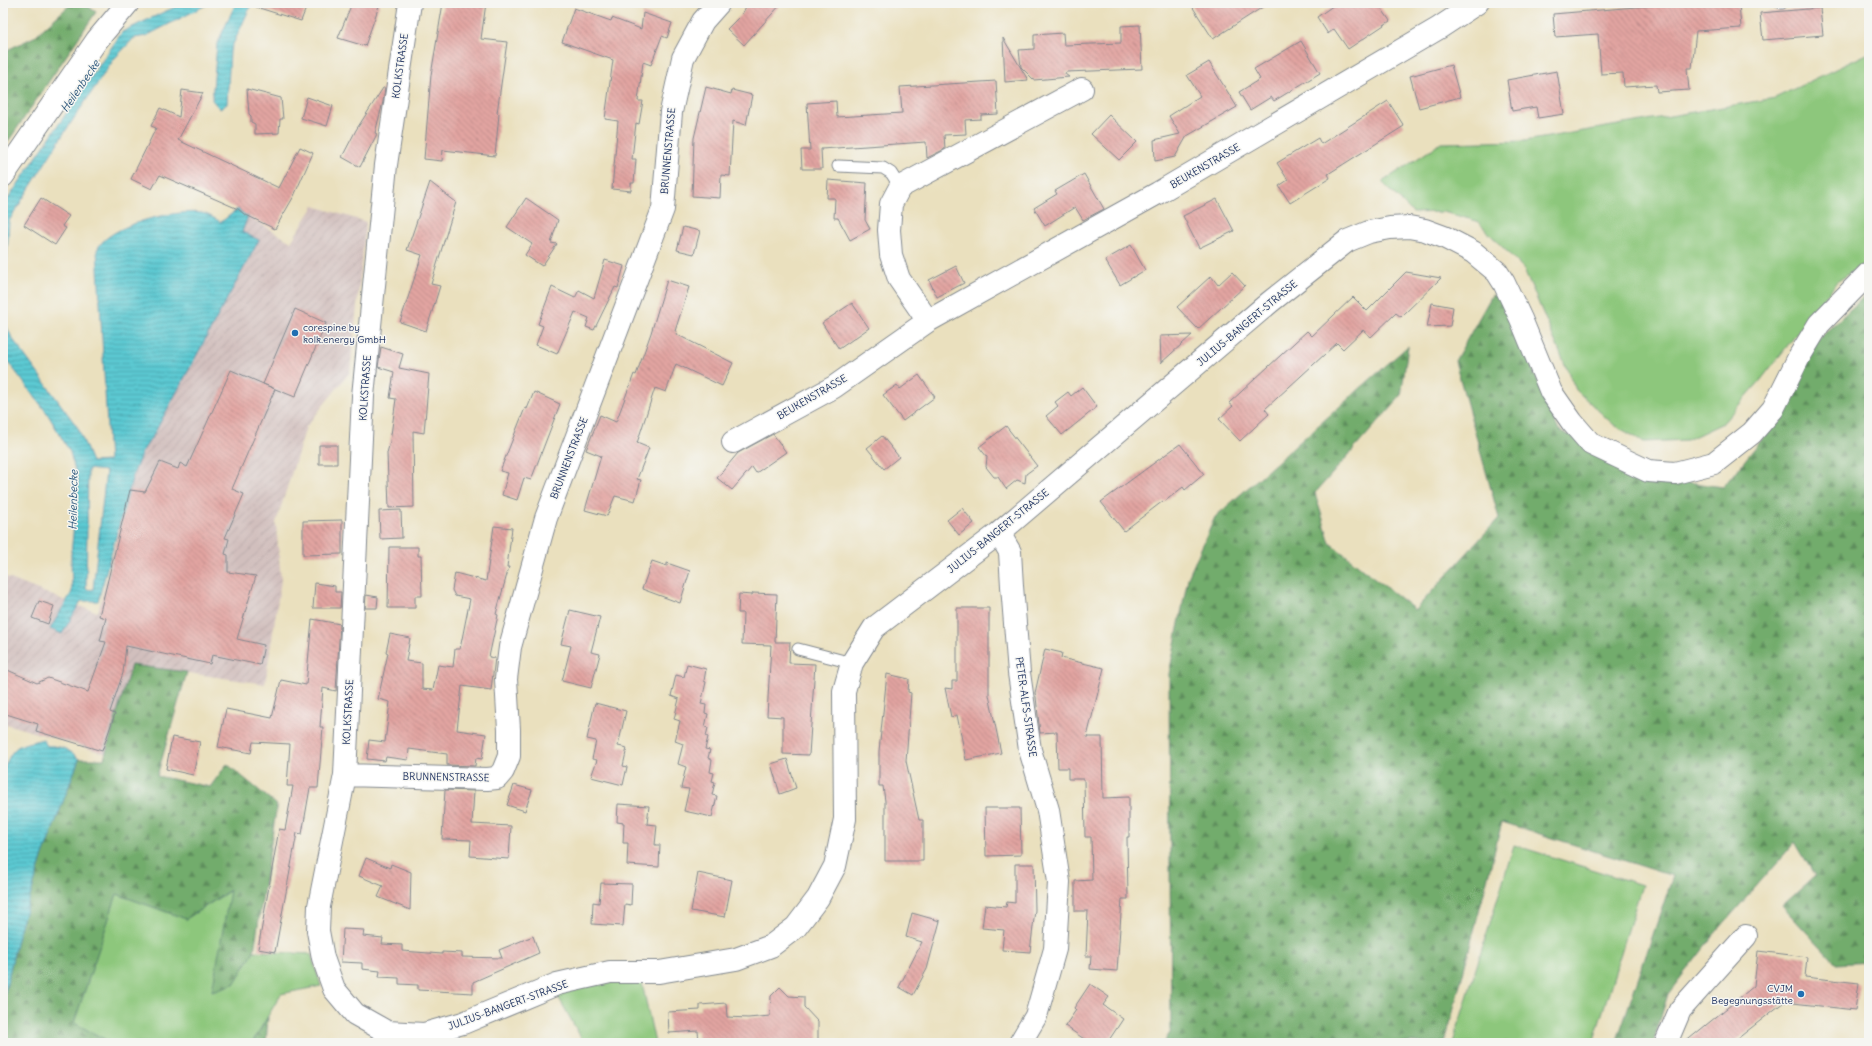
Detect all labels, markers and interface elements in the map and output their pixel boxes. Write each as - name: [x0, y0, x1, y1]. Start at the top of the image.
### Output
- street label: KOLKSTRASSE: [389, 32, 411, 100]
- water label: Heilenbecke: [57, 56, 103, 115]
- street label: BRUNNENSTRASSE: [658, 107, 678, 195]
- street label: BEUKENSTRASSE: [1168, 141, 1242, 191]
- street label: JULIUS-BANGERT-STRASSE: [1194, 277, 1300, 369]
- place label: corespine by kolk.energy GmbH: [303, 321, 386, 346]
- marker: corespine by kolk.energy GmbH: [290, 328, 300, 338]
- street label: KOLKSTRASSE: [356, 355, 374, 421]
- street label: BEUKENSTRASSE: [775, 372, 849, 422]
- street label: BRUNNENSTRASSE: [547, 415, 591, 501]
- water label: Heilenbecke: [65, 469, 81, 530]
- street label: JULIUS-BANGERT-STRASSE: [945, 486, 1052, 576]
- street label: PETER-ALFS-STRASSE: [1013, 656, 1039, 758]
- street label: KOLKSTRASSE: [340, 679, 356, 745]
- street label: BRUNNENSTRASSE: [402, 770, 490, 784]
- street label: JULIUS-BANGERT-STRASSE: [446, 977, 570, 1033]
- place label: CVJM Begegnungsstätte: [1711, 982, 1793, 1007]
- marker: CVJM Begegnungsstätte: [1796, 989, 1806, 999]

